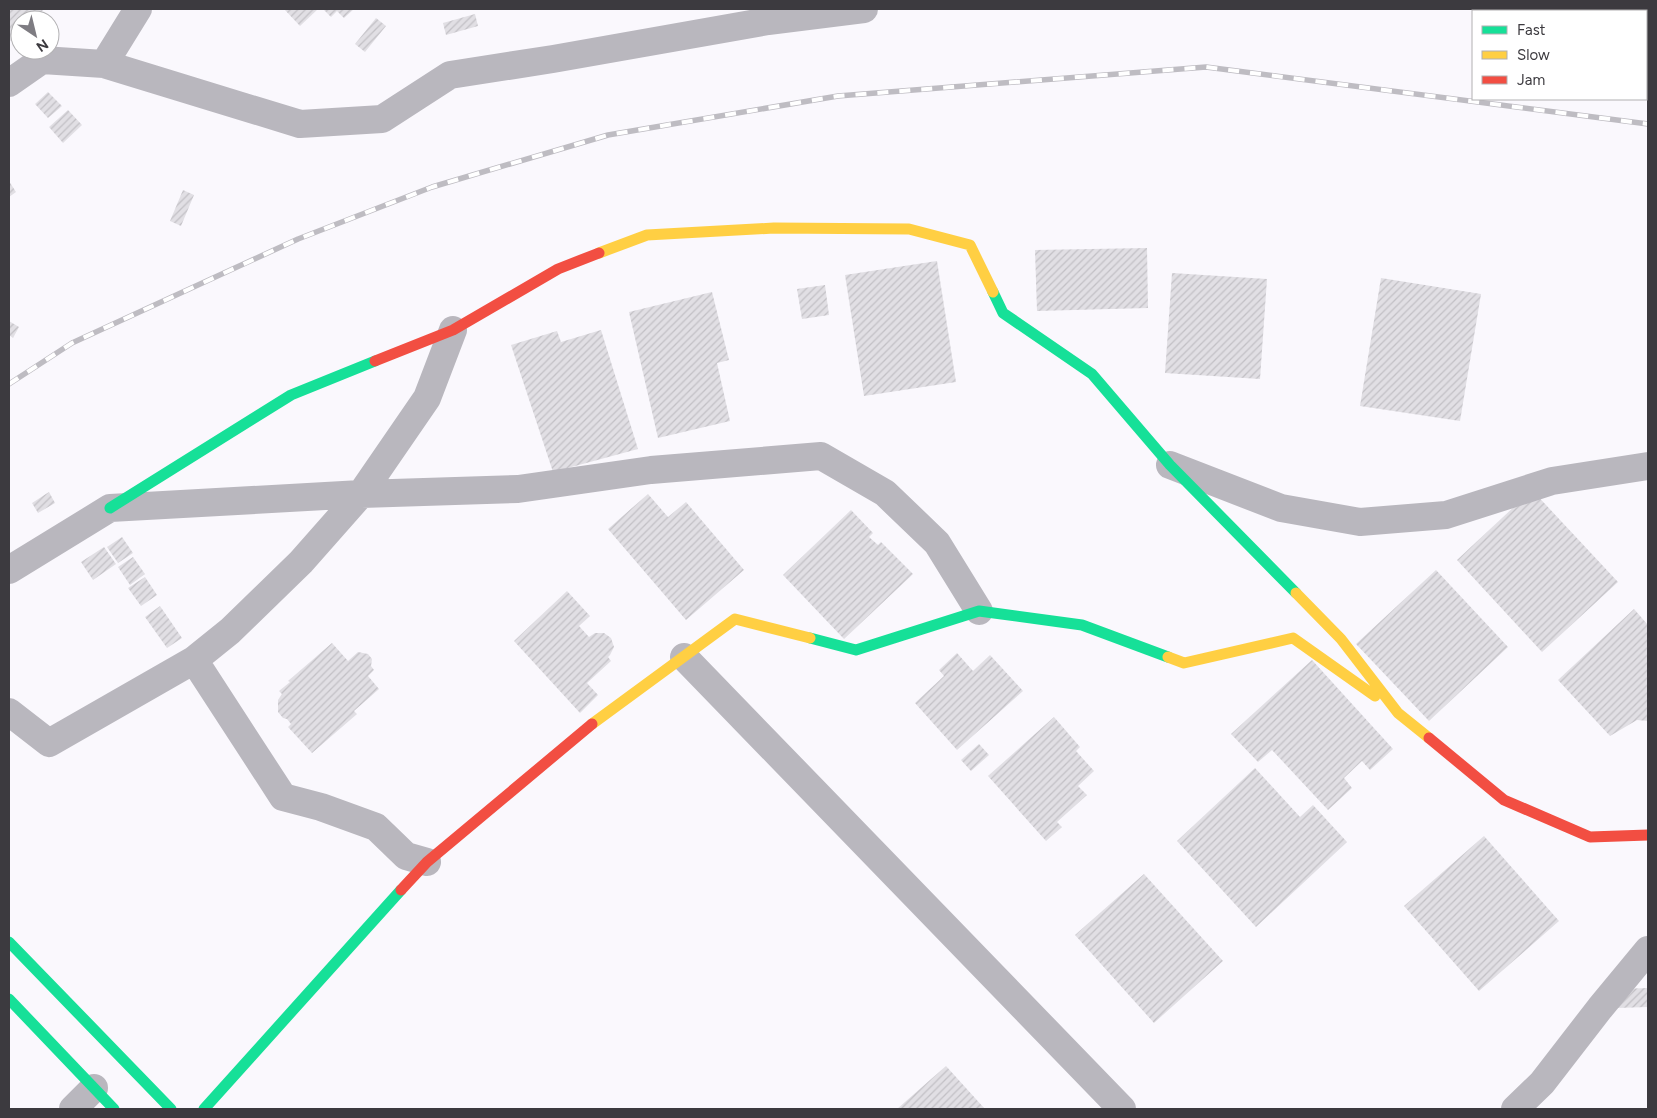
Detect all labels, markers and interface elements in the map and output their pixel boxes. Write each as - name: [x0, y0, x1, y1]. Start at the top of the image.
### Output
- north arrow: [10, 10, 60, 60]
- legend: [1472, 10, 1647, 100]
- text: Fast: [1517, 21, 1546, 39]
- text: N: [33, 35, 51, 55]
- text: Slow: [1517, 46, 1550, 64]
- text: Jam: [1517, 71, 1545, 89]

